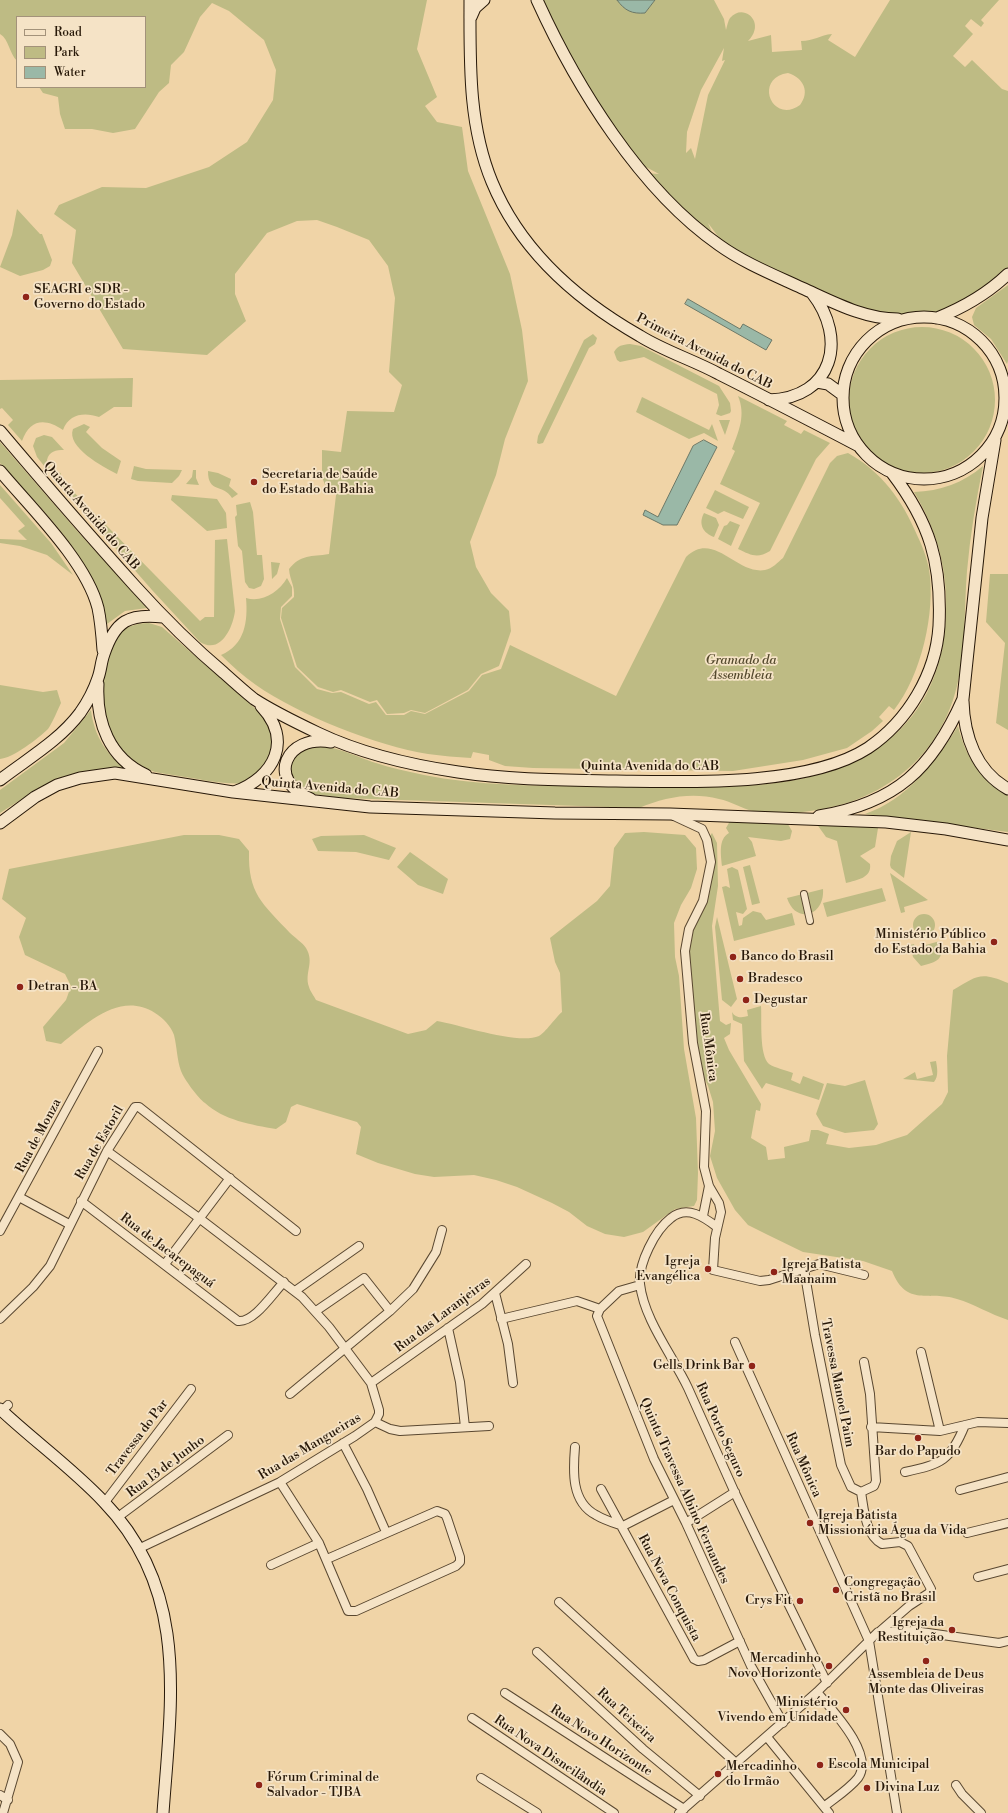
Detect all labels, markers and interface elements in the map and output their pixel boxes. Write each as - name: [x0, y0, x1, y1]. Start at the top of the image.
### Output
- legend: [16, 16, 146, 88]
- text: Road: [54, 25, 82, 40]
- text: Park: [54, 45, 79, 60]
- text: Water: [54, 65, 86, 80]
- place label: SEAGRI e SDR - Governo do Estado: [34, 282, 145, 313]
- marker: SEAGRI e SDR - Governo do Estado: [21, 292, 31, 302]
- street label: Primeira Avenida do CAB: [633, 311, 775, 393]
- street label: Quarta Avenida do CAB: [40, 459, 142, 573]
- place label: Secretaria de Saúde do Estado da Bahia: [262, 467, 378, 498]
- marker: Secretaria de Saúde do Estado da Bahia: [249, 477, 259, 487]
- park label: Gramado da Assembleia: [705, 653, 777, 684]
- street label: Quinta Avenida do CAB: [581, 759, 719, 775]
- street label: Quinta Avenida do CAB: [260, 774, 400, 802]
- place label: Ministério Público do Estado da Bahia: [874, 927, 986, 958]
- marker: Ministério Público do Estado da Bahia: [989, 937, 999, 947]
- place label: Banco do Brasil: [741, 949, 833, 965]
- marker: Banco do Brasil: [728, 952, 738, 962]
- place label: Bradesco: [748, 971, 803, 987]
- marker: Bradesco: [735, 974, 745, 984]
- place label: Detran - BA: [28, 979, 97, 995]
- marker: Detran - BA: [15, 982, 25, 992]
- place label: Degustar: [754, 992, 808, 1008]
- marker: Degustar: [741, 995, 751, 1005]
- street label: Rua Mônica: [695, 1011, 721, 1083]
- street label: Rua de Monza: [13, 1096, 65, 1176]
- street label: Rua de Estoril: [73, 1103, 127, 1183]
- street label: Rua de Jacarepaguá: [117, 1210, 217, 1292]
- place label: Igreja Evangélica: [636, 1254, 700, 1285]
- place label: Igreja Batista Maanaim: [782, 1257, 861, 1288]
- marker: Igreja Evangélica: [703, 1264, 713, 1274]
- marker: Igreja Batista Maanaim: [769, 1267, 779, 1277]
- street label: Rua das Laranjeiras: [392, 1274, 494, 1356]
- street label: Travessa Manoel Paim: [817, 1317, 857, 1449]
- place label: Gells Drink Bar: [653, 1358, 744, 1374]
- marker: Gells Drink Bar: [747, 1361, 757, 1371]
- street label: Rua Porto Seguro: [692, 1380, 748, 1480]
- street label: Quinta Travessa Albino Fernandes: [636, 1396, 732, 1586]
- street label: Travessa do Par: [104, 1397, 172, 1479]
- street label: Rua das Mangueiras: [256, 1410, 364, 1484]
- street label: Rua Mônica: [782, 1430, 824, 1500]
- street label: Rua 13 de Junho: [124, 1433, 208, 1501]
- marker: Bar do Papudo: [913, 1433, 923, 1443]
- place label: Bar do Papudo: [875, 1444, 961, 1460]
- place label: Igreja Batista Missionária Água da Vida: [818, 1508, 967, 1539]
- marker: Igreja Batista Missionária Água da Vida: [805, 1518, 815, 1528]
- street label: Rua Nova Conquista: [634, 1532, 704, 1644]
- place label: Congregação Cristã no Brasil: [844, 1575, 936, 1606]
- marker: Congregação Cristã no Brasil: [831, 1585, 841, 1595]
- place label: Crys Fit: [745, 1593, 792, 1609]
- marker: Crys Fit: [795, 1596, 805, 1606]
- place label: Igreja da Restituição: [877, 1615, 944, 1646]
- marker: Igreja da Restituição: [947, 1625, 957, 1635]
- place label: Mercadinho Novo Horizonte: [728, 1651, 821, 1682]
- marker: Assembleia de Deus Monte das Oliveiras: [921, 1656, 931, 1666]
- marker: Mercadinho Novo Horizonte: [824, 1661, 834, 1671]
- place label: Assembleia de Deus Monte das Oliveiras: [868, 1667, 984, 1698]
- street label: Rua Teixeira: [593, 1686, 659, 1746]
- place label: Ministério Vivendo em Unidade: [717, 1695, 838, 1726]
- street label: Rua Novo Horizonte: [547, 1702, 655, 1780]
- marker: Ministério Vivendo em Unidade: [841, 1705, 851, 1715]
- street label: Rua Nova Disneilândia: [491, 1712, 609, 1800]
- place label: Escola Municipal: [828, 1757, 929, 1773]
- place label: Mercadinho do Irmão: [726, 1759, 797, 1790]
- marker: Escola Municipal: [815, 1760, 825, 1770]
- marker: Mercadinho do Irmão: [713, 1769, 723, 1779]
- place label: Fórum Criminal de Salvador - TJBA: [267, 1770, 379, 1801]
- marker: Fórum Criminal de Salvador - TJBA: [254, 1780, 264, 1790]
- place label: Divina Luz: [875, 1780, 939, 1796]
- marker: Divina Luz: [862, 1783, 872, 1793]

